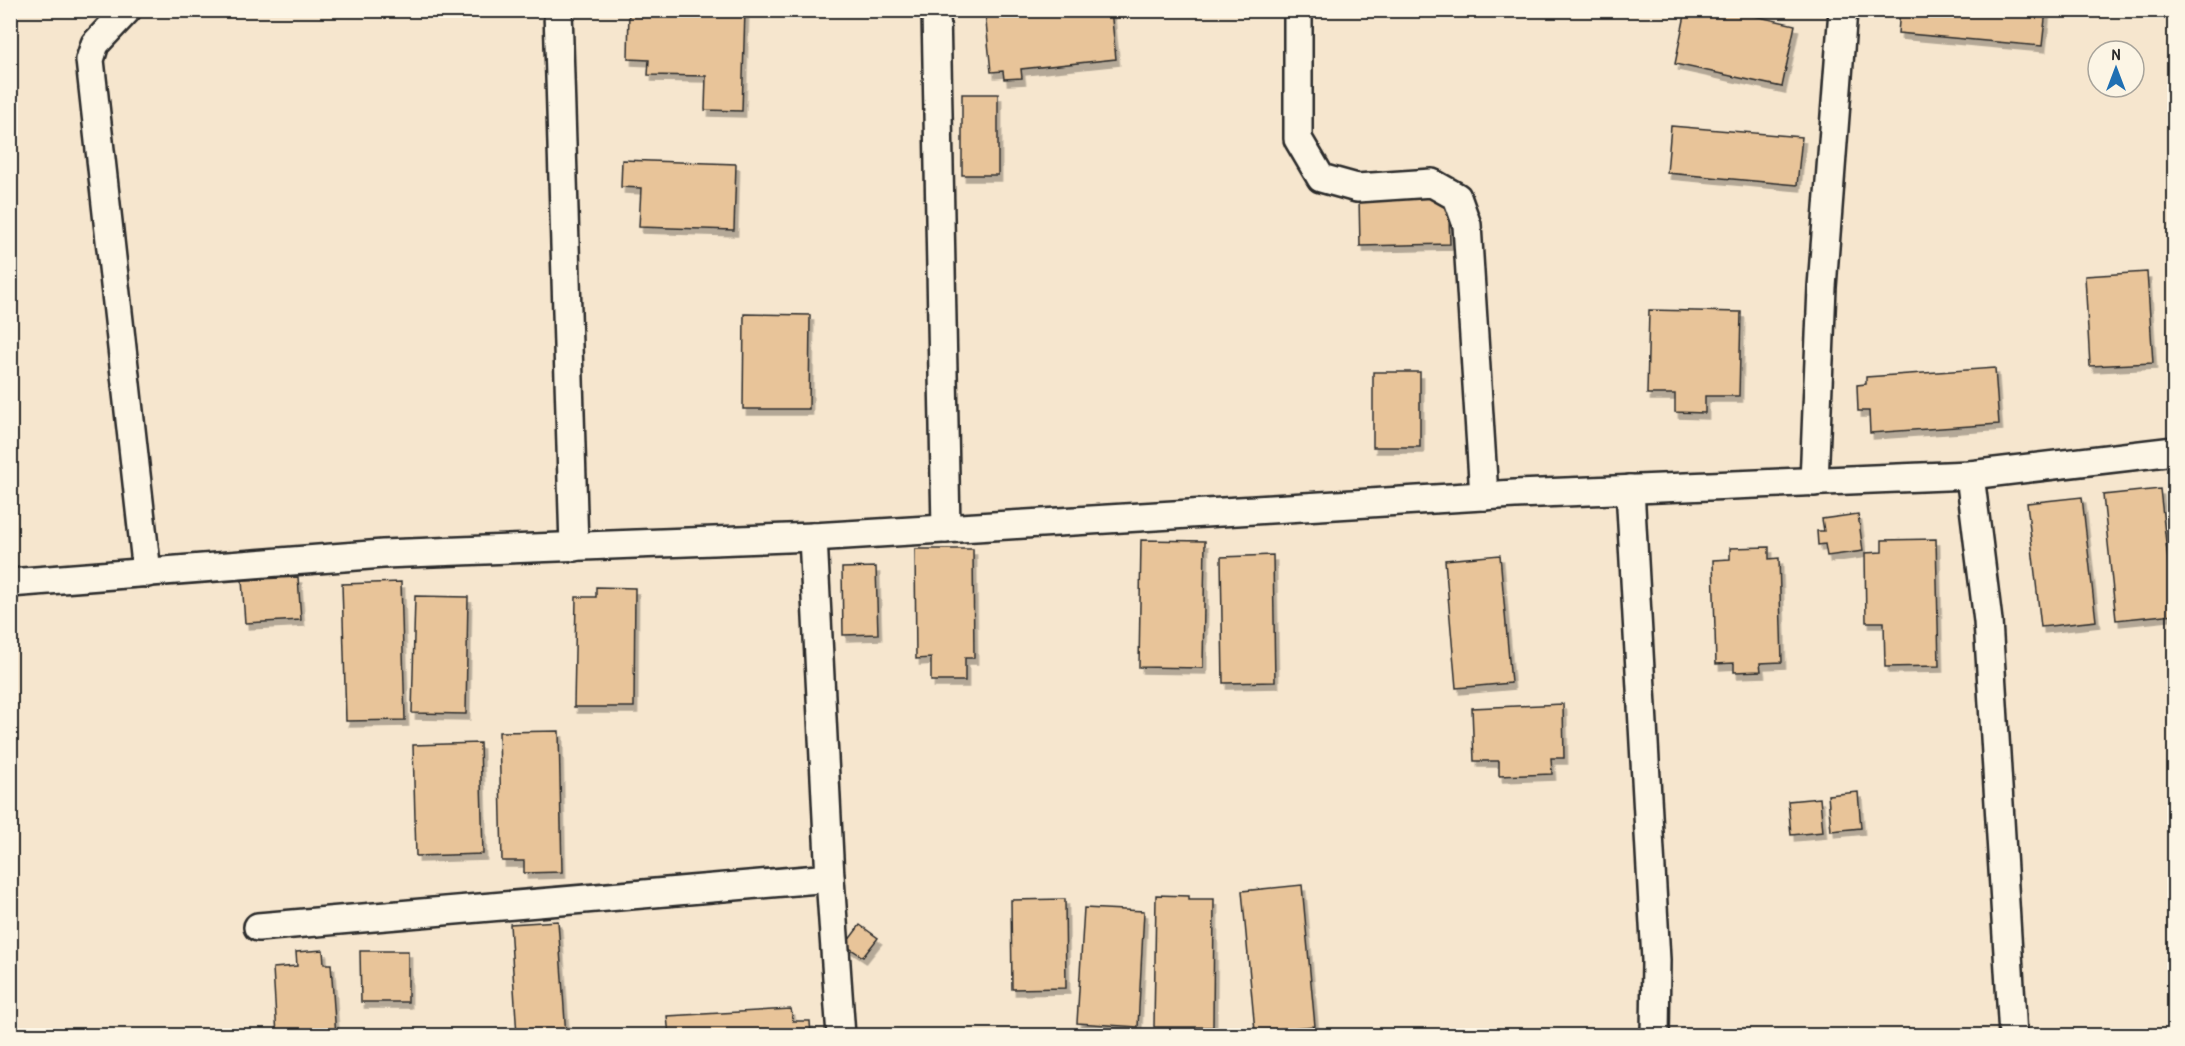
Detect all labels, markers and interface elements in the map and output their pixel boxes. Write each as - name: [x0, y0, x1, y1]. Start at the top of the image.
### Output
- north arrow: [2086, 39, 2146, 99]
- text: N: [2112, 43, 2121, 65]

